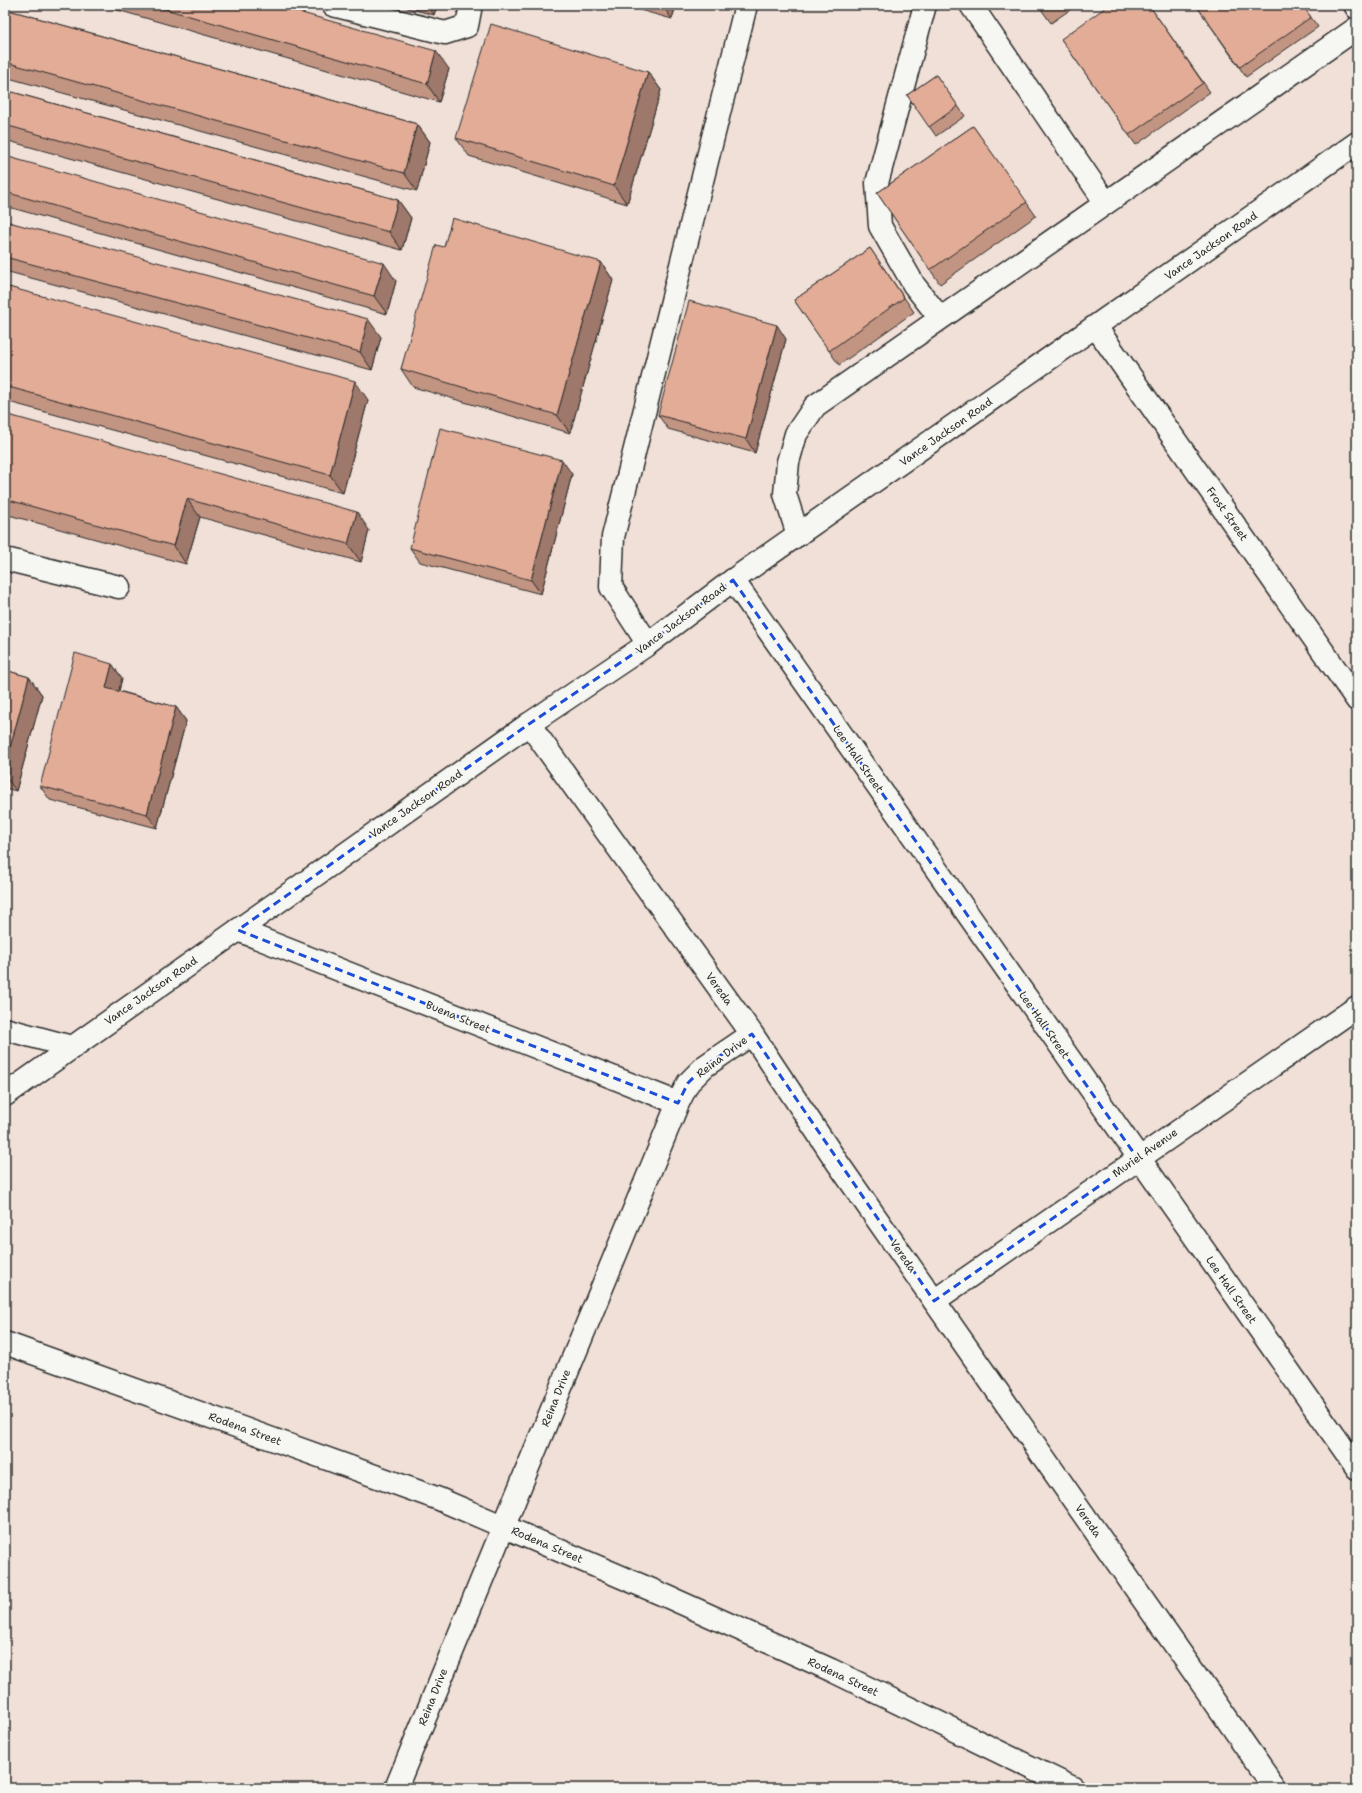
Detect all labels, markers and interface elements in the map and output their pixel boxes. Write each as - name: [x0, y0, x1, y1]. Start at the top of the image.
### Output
- street label: Vance Jackson Road: [1162, 208, 1260, 284]
- street label: Vance Jackson Road: [897, 394, 995, 470]
- street label: Frost Street: [1203, 484, 1251, 544]
- street label: Vance Jackson Road: [633, 580, 730, 658]
- street label: Lee Hall Street: [829, 722, 887, 796]
- street label: Vance Jackson Road: [367, 766, 465, 842]
- street label: Vance Jackson Road: [102, 953, 200, 1029]
- street label: Vereda: [702, 970, 736, 1009]
- street label: Lee Hall Street: [1015, 988, 1073, 1062]
- street label: Buena Street: [423, 997, 493, 1037]
- street label: Reina Drive: [693, 1033, 751, 1081]
- street label: Muriel Avenue: [1109, 1125, 1181, 1181]
- street label: Vereda: [886, 1237, 920, 1276]
- street label: Lee Hall Street: [1202, 1253, 1260, 1327]
- street label: Reina Drive: [538, 1367, 574, 1429]
- street label: Rodena Street: [206, 1409, 284, 1449]
- street label: Vereda: [1071, 1502, 1105, 1541]
- street label: Rodena Street: [509, 1523, 585, 1567]
- street label: Rodena Street: [805, 1654, 881, 1700]
- street label: Reina Drive: [415, 1666, 451, 1728]

